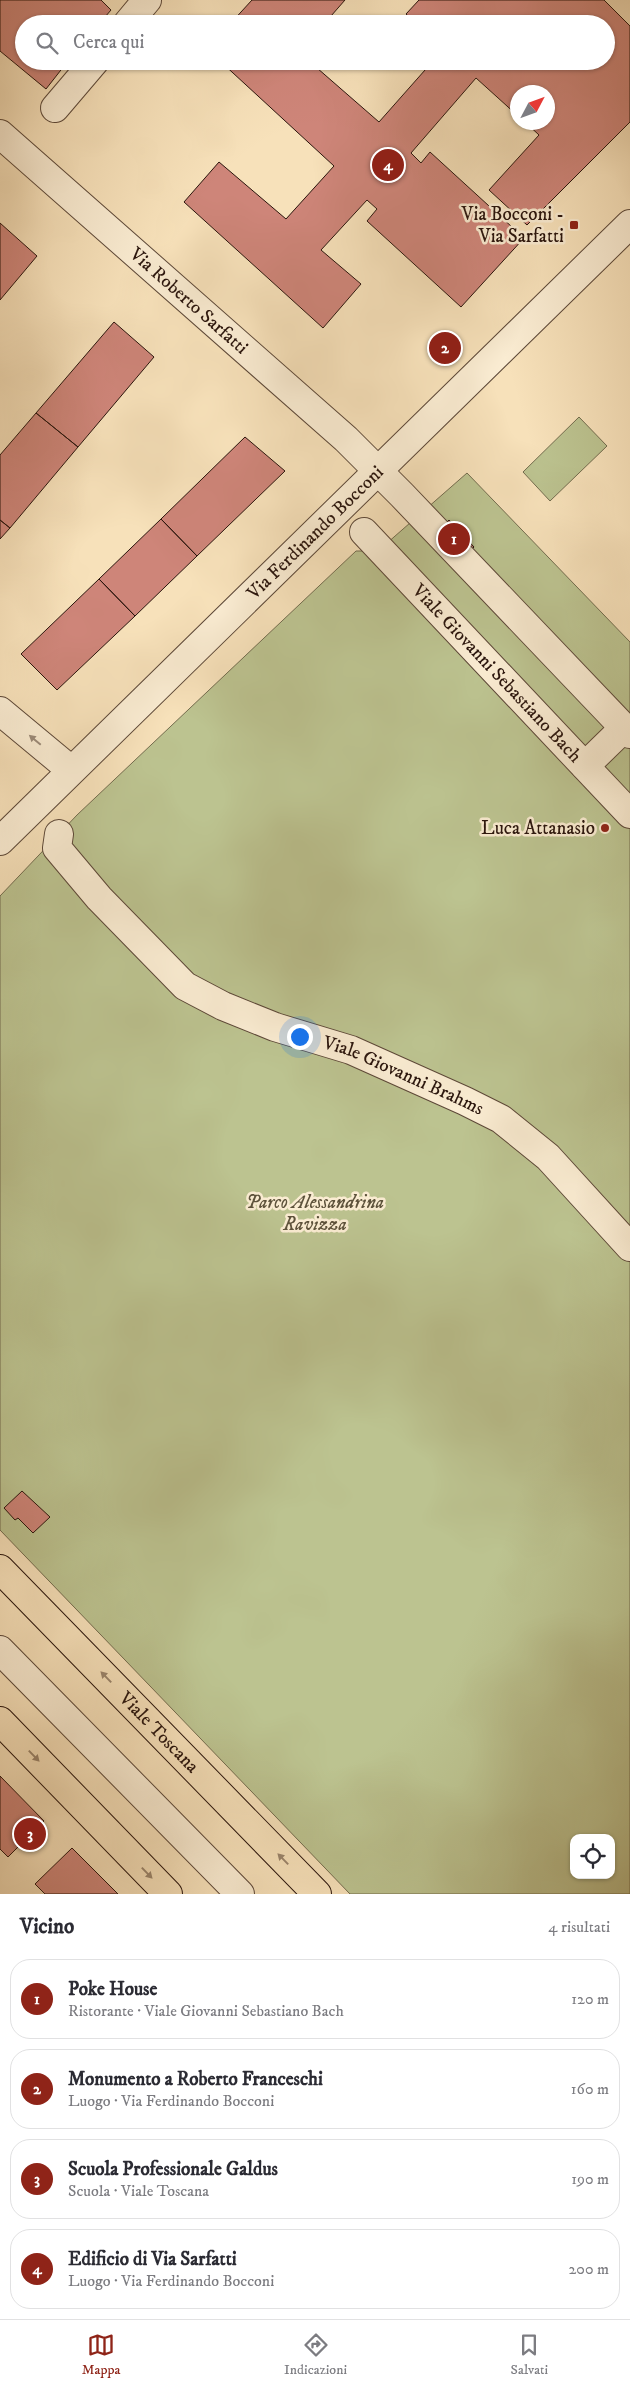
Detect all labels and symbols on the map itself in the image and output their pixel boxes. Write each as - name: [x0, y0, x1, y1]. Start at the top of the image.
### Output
- north arrow: [510, 85, 555, 130]
- pin: 4: [372, 146, 404, 184]
- place label: Via Bocconi - Via Sarfatti: [461, 203, 564, 248]
- marker: Via Bocconi - Via Sarfatti: [568, 219, 580, 231]
- street label: Via Roberto Sarfatti: [124, 242, 253, 359]
- pin: 2: [429, 329, 461, 367]
- street label: Via Ferdinando Bocconi: [241, 461, 388, 605]
- pin: 1: [438, 520, 470, 558]
- street label: Viale Giovanni Sebastiano Bach: [407, 578, 587, 767]
- one-way arrow: [29, 735, 42, 746]
- place label: Luca Attanasio: [481, 817, 595, 840]
- marker: Luca Attanasio: [599, 822, 611, 834]
- your location: [287, 1024, 313, 1050]
- street label: Viale Giovanni Brahms: [320, 1030, 488, 1120]
- park label: Parco Alessandrina Ravizza: [246, 1191, 384, 1236]
- one-way arrow: [100, 1671, 112, 1683]
- street label: Viale Toscana: [114, 1686, 204, 1778]
- one-way arrow: [28, 1750, 40, 1762]
- pin: 3: [14, 1815, 46, 1853]
- one-way arrow: [277, 1853, 289, 1865]
- one-way arrow: [141, 1867, 153, 1879]

